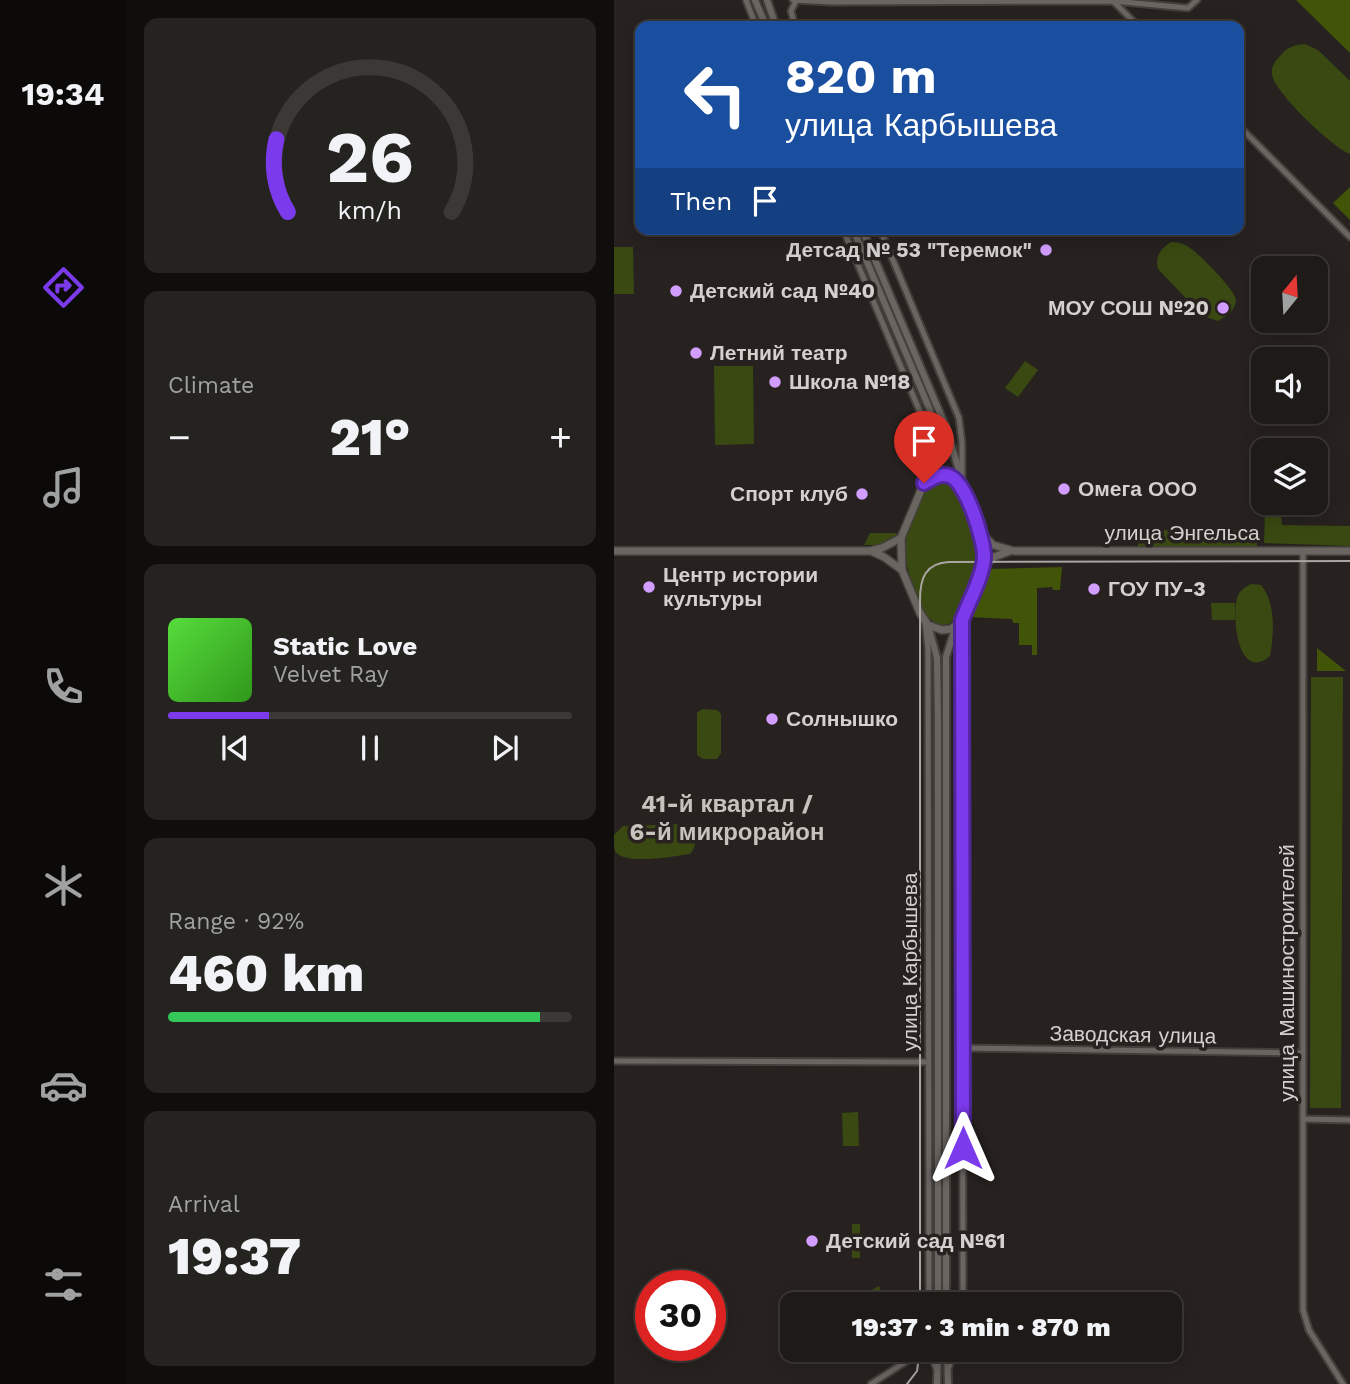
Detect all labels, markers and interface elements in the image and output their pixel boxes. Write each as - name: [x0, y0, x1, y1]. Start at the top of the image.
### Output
- text: 820 m: [785, 47, 937, 105]
- icon: left: [670, 49, 761, 140]
- text: 19:34: [22, 75, 104, 113]
- text: улица Карбышева: [785, 106, 1057, 144]
- text: 26: [326, 114, 414, 200]
- icon: arrive: [746, 182, 784, 220]
- text: Then: [670, 186, 732, 216]
- text: km/h: [338, 195, 402, 224]
- place label: Детсад № 53 "Теремок": [786, 237, 1032, 262]
- marker: Детсад № 53 "Теремок": [1038, 242, 1054, 258]
- north arrow: [1251, 256, 1328, 332]
- map controls: [1251, 256, 1328, 515]
- icon: directions: [39, 263, 88, 312]
- place label: Детский сад №40: [690, 278, 875, 303]
- marker: Детский сад №40: [668, 283, 684, 299]
- place label: МОУ СОШ №20: [1048, 295, 1209, 320]
- marker: МОУ СОШ №20: [1215, 300, 1231, 316]
- place label: Летний театр: [710, 340, 848, 365]
- marker: Летний театр: [688, 345, 704, 361]
- button: sound: [1251, 347, 1328, 424]
- place label: Школа №18: [789, 369, 910, 394]
- text: Climate: [168, 372, 254, 399]
- marker: Школа №18: [767, 374, 783, 390]
- text: 21°: [330, 407, 410, 468]
- pin: [894, 411, 954, 483]
- text: −: [168, 415, 191, 459]
- text: +: [549, 415, 572, 459]
- icon: arrive: [905, 422, 943, 460]
- button: layers: [1251, 438, 1328, 515]
- icon: music: [39, 463, 88, 512]
- place label: Омега ООО: [1078, 476, 1197, 501]
- place label: Спорт клуб: [730, 481, 848, 506]
- marker: Омега ООО: [1056, 481, 1072, 497]
- marker: Спорт клуб: [854, 486, 870, 502]
- street label: улица Энгельса: [1104, 520, 1260, 545]
- place label: Центр истории культуры: [663, 562, 818, 611]
- place label: ГОУ ПУ-3: [1108, 576, 1206, 601]
- marker: Центр истории культуры: [641, 579, 657, 595]
- marker: ГОУ ПУ-3: [1086, 581, 1102, 597]
- text: Static Love: [273, 631, 417, 661]
- text: Velvet Ray: [273, 661, 389, 688]
- icon: phone: [39, 662, 88, 711]
- place label: Солнышко: [786, 706, 898, 731]
- marker: Солнышко: [764, 711, 780, 727]
- icon: previous: [216, 729, 254, 767]
- icon: pause: [351, 729, 389, 767]
- icon: next: [486, 729, 524, 767]
- district label: 41-й квартал / 6-й микрорайон: [630, 790, 824, 846]
- street label: улица Машиностроителей: [1274, 844, 1299, 1102]
- icon: climate: [39, 861, 88, 910]
- street label: улица Карбышева: [897, 872, 922, 1051]
- text: Range · 92%: [168, 908, 304, 935]
- text: 460 km: [168, 943, 364, 1004]
- street label: Заводская улица: [1049, 1021, 1217, 1048]
- icon: car: [39, 1061, 88, 1110]
- position arrow: [926, 1111, 1000, 1185]
- text: Arrival: [168, 1191, 240, 1218]
- text: 19:37: [168, 1226, 301, 1287]
- place label: Детский сад №61: [826, 1228, 1006, 1253]
- marker: Детский сад №61: [804, 1233, 820, 1249]
- icon: filters: [39, 1260, 88, 1309]
- speed limit sign: 30: [635, 1270, 726, 1361]
- text: 19:37 · 3 min · 870 m: [851, 1312, 1111, 1342]

